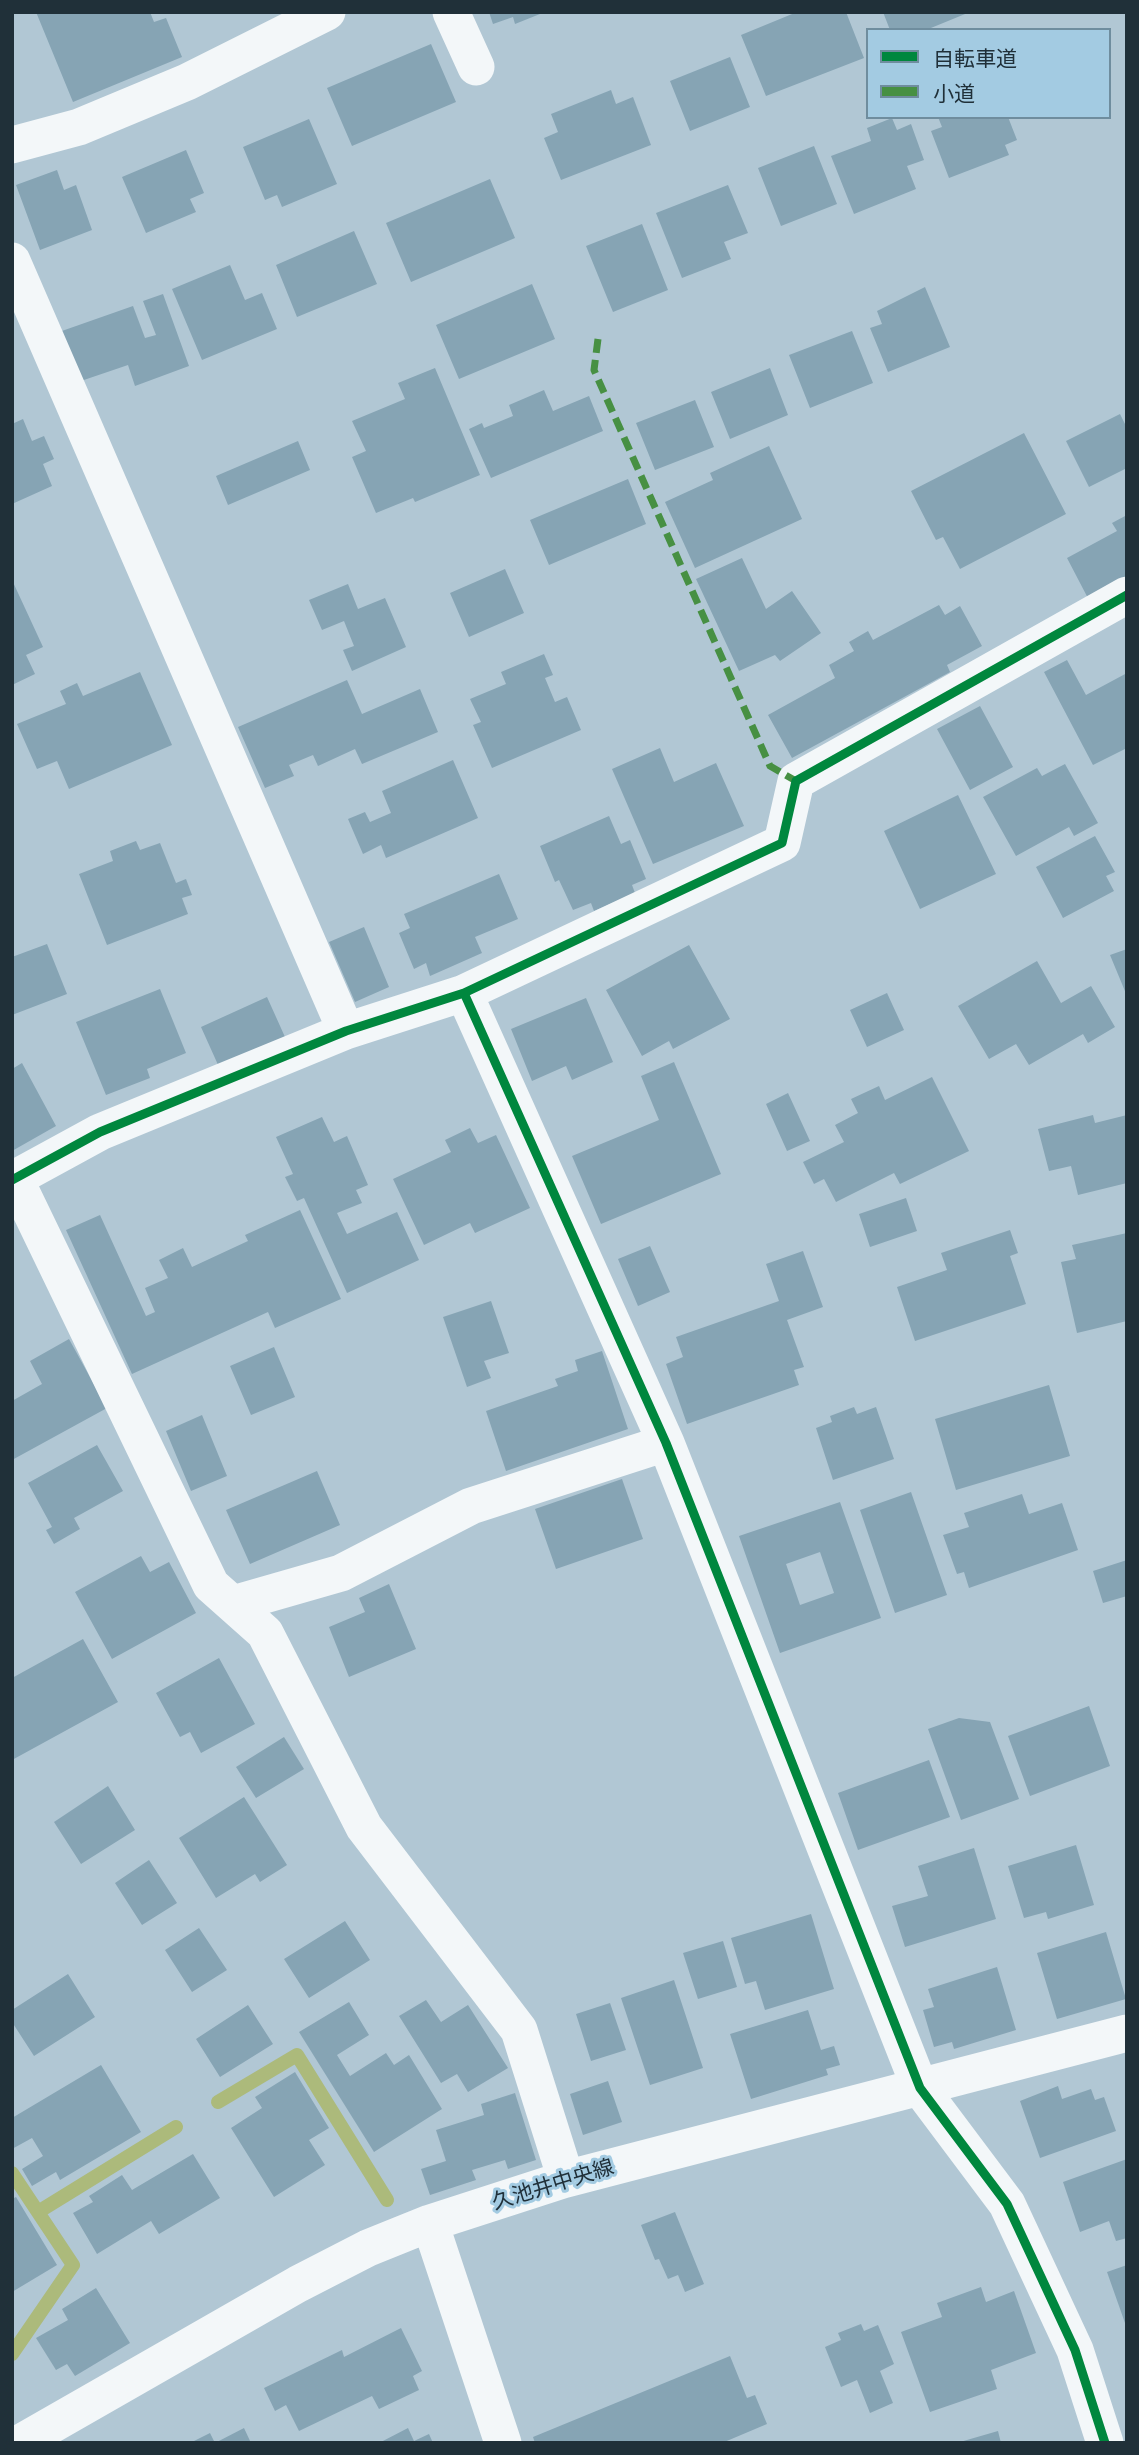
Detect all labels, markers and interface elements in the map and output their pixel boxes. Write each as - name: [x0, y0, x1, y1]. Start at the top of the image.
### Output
- legend: [866, 28, 1111, 119]
- text: 自転車道: [933, 49, 1017, 70]
- text: 小道: [933, 84, 975, 105]
- street label: 久池井中央線: [489, 2155, 617, 2215]

